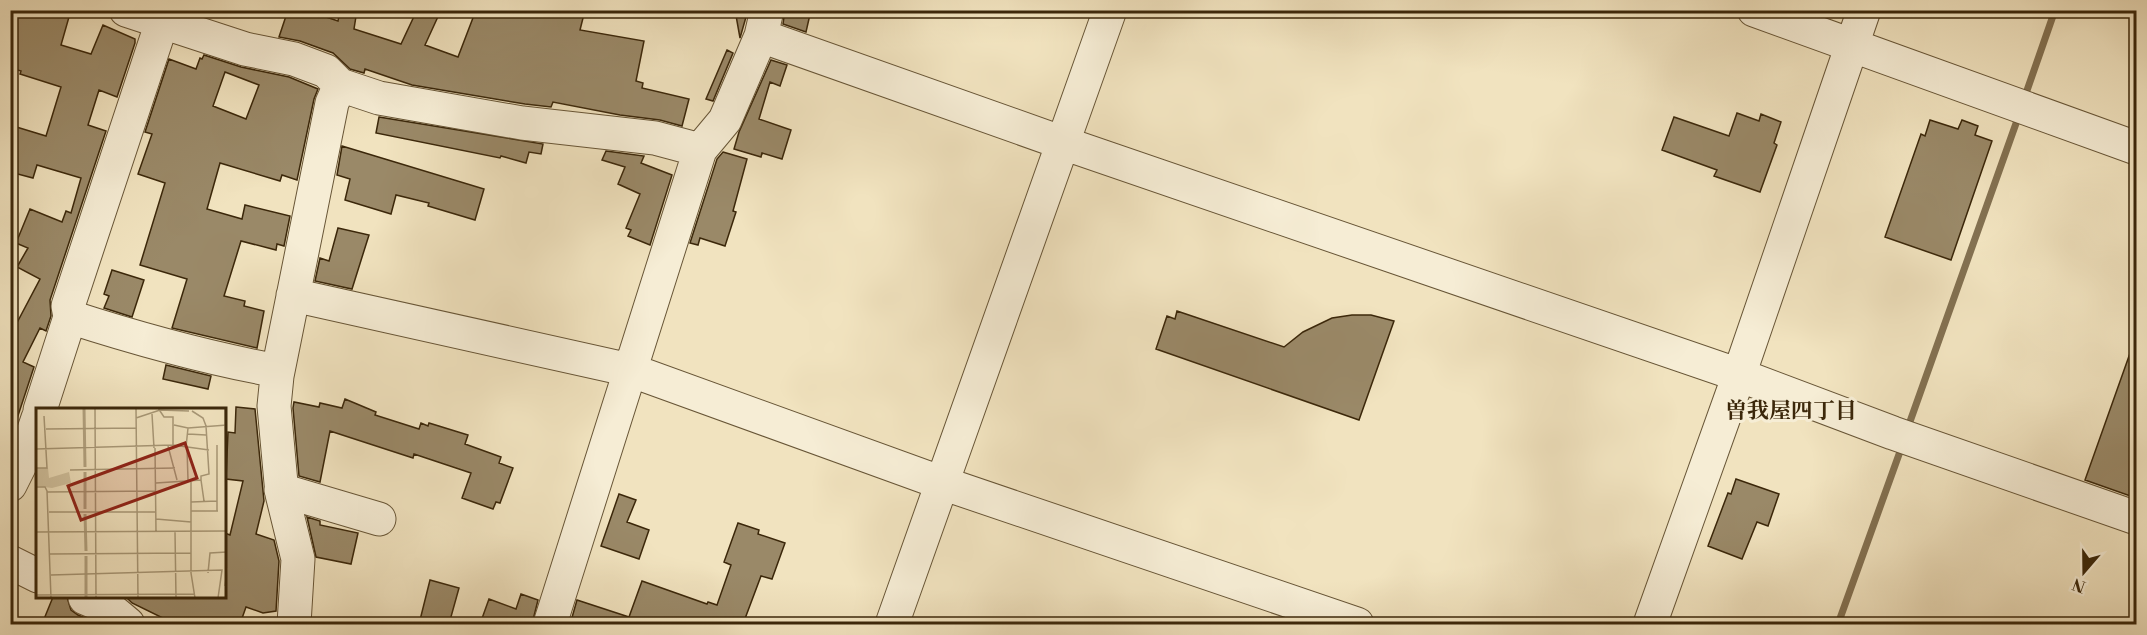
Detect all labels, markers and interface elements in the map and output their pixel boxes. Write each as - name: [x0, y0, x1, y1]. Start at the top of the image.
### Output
- district label: 曽我屋四丁目: [1725, 398, 1857, 425]
- inset map: [36, 408, 226, 599]
- north arrow: [2054, 542, 2114, 602]
- text: N: [2070, 573, 2089, 597]

